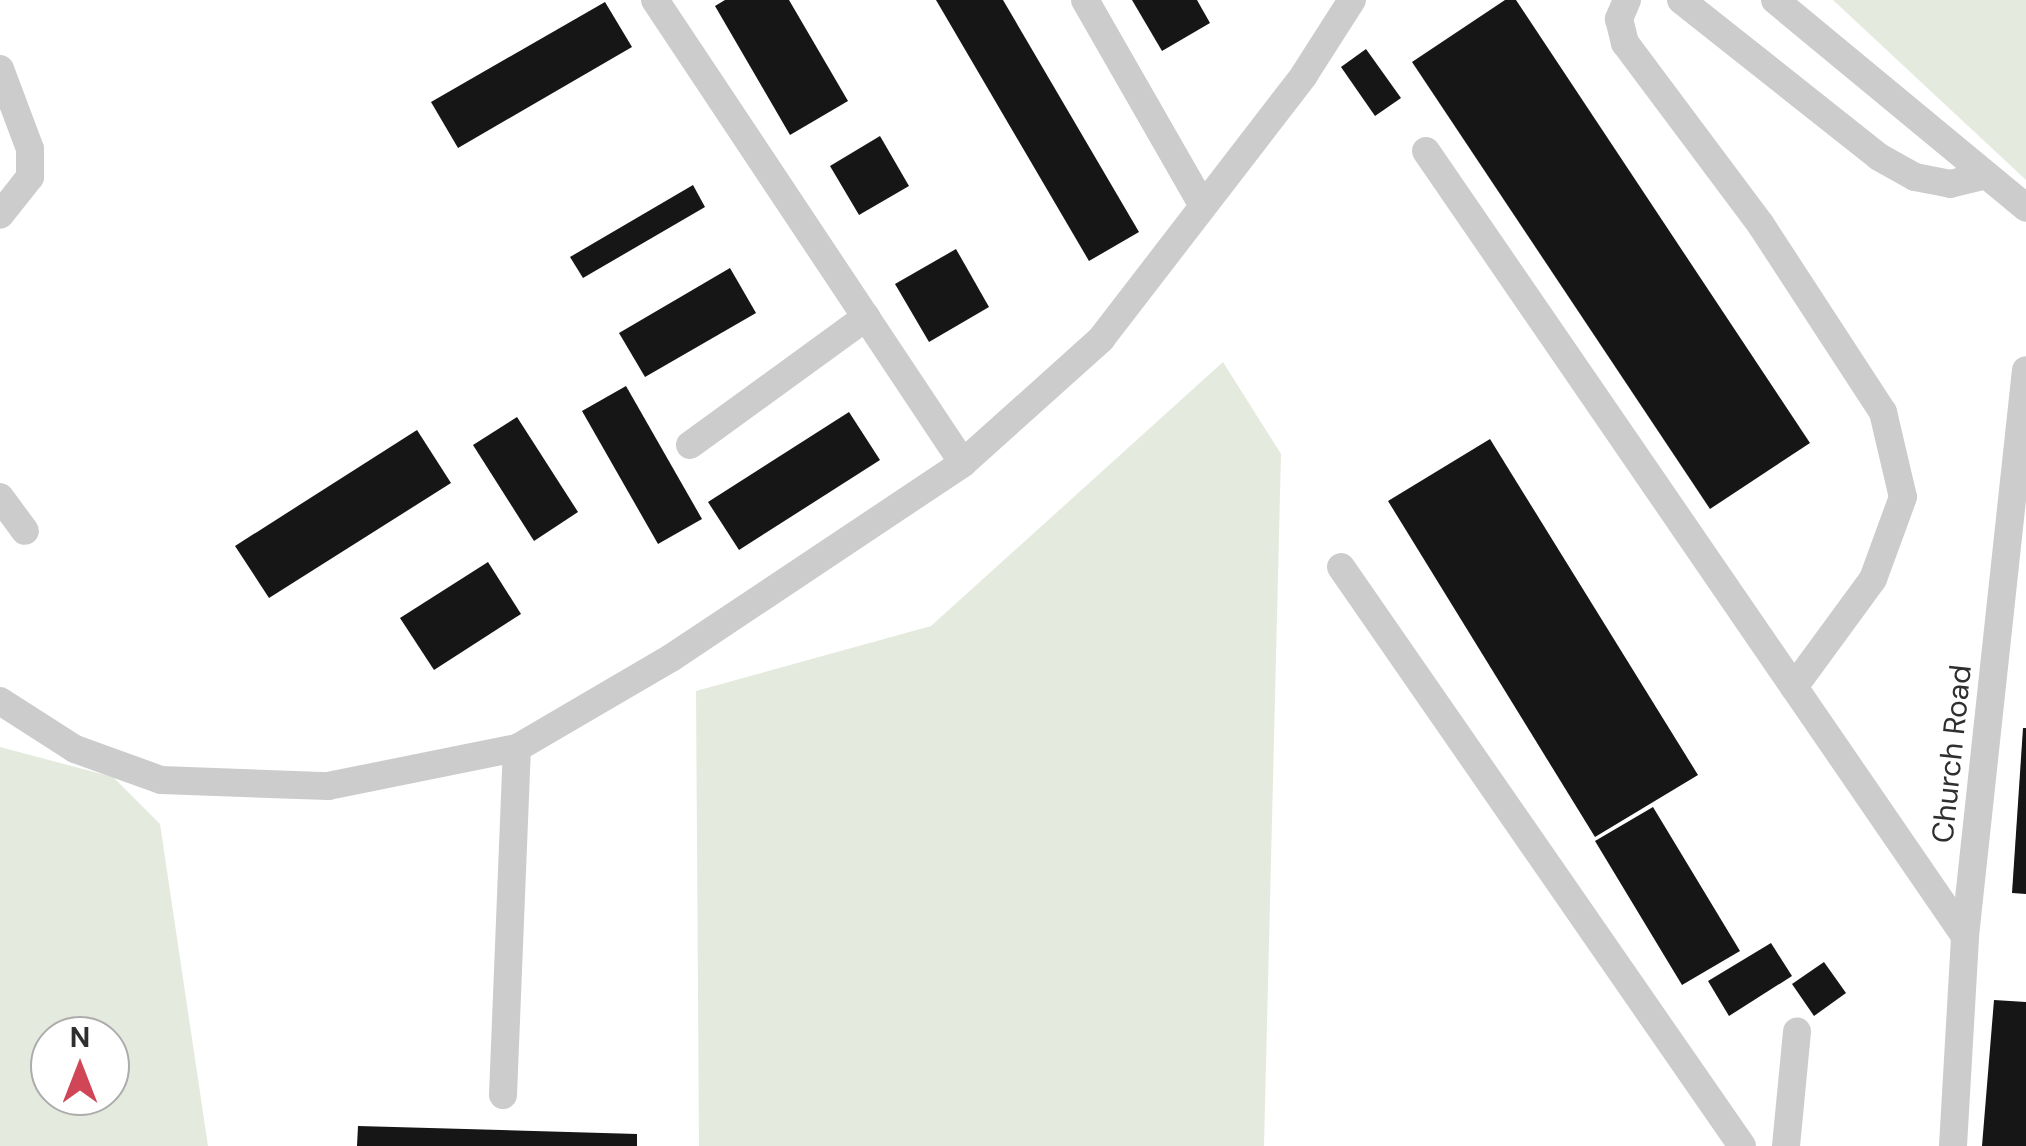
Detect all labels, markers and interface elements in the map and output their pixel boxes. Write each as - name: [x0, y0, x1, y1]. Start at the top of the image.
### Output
- street label: Church Road: [1925, 663, 1979, 845]
- north arrow: [30, 1016, 130, 1116]
- text: N: [70, 1019, 90, 1056]

